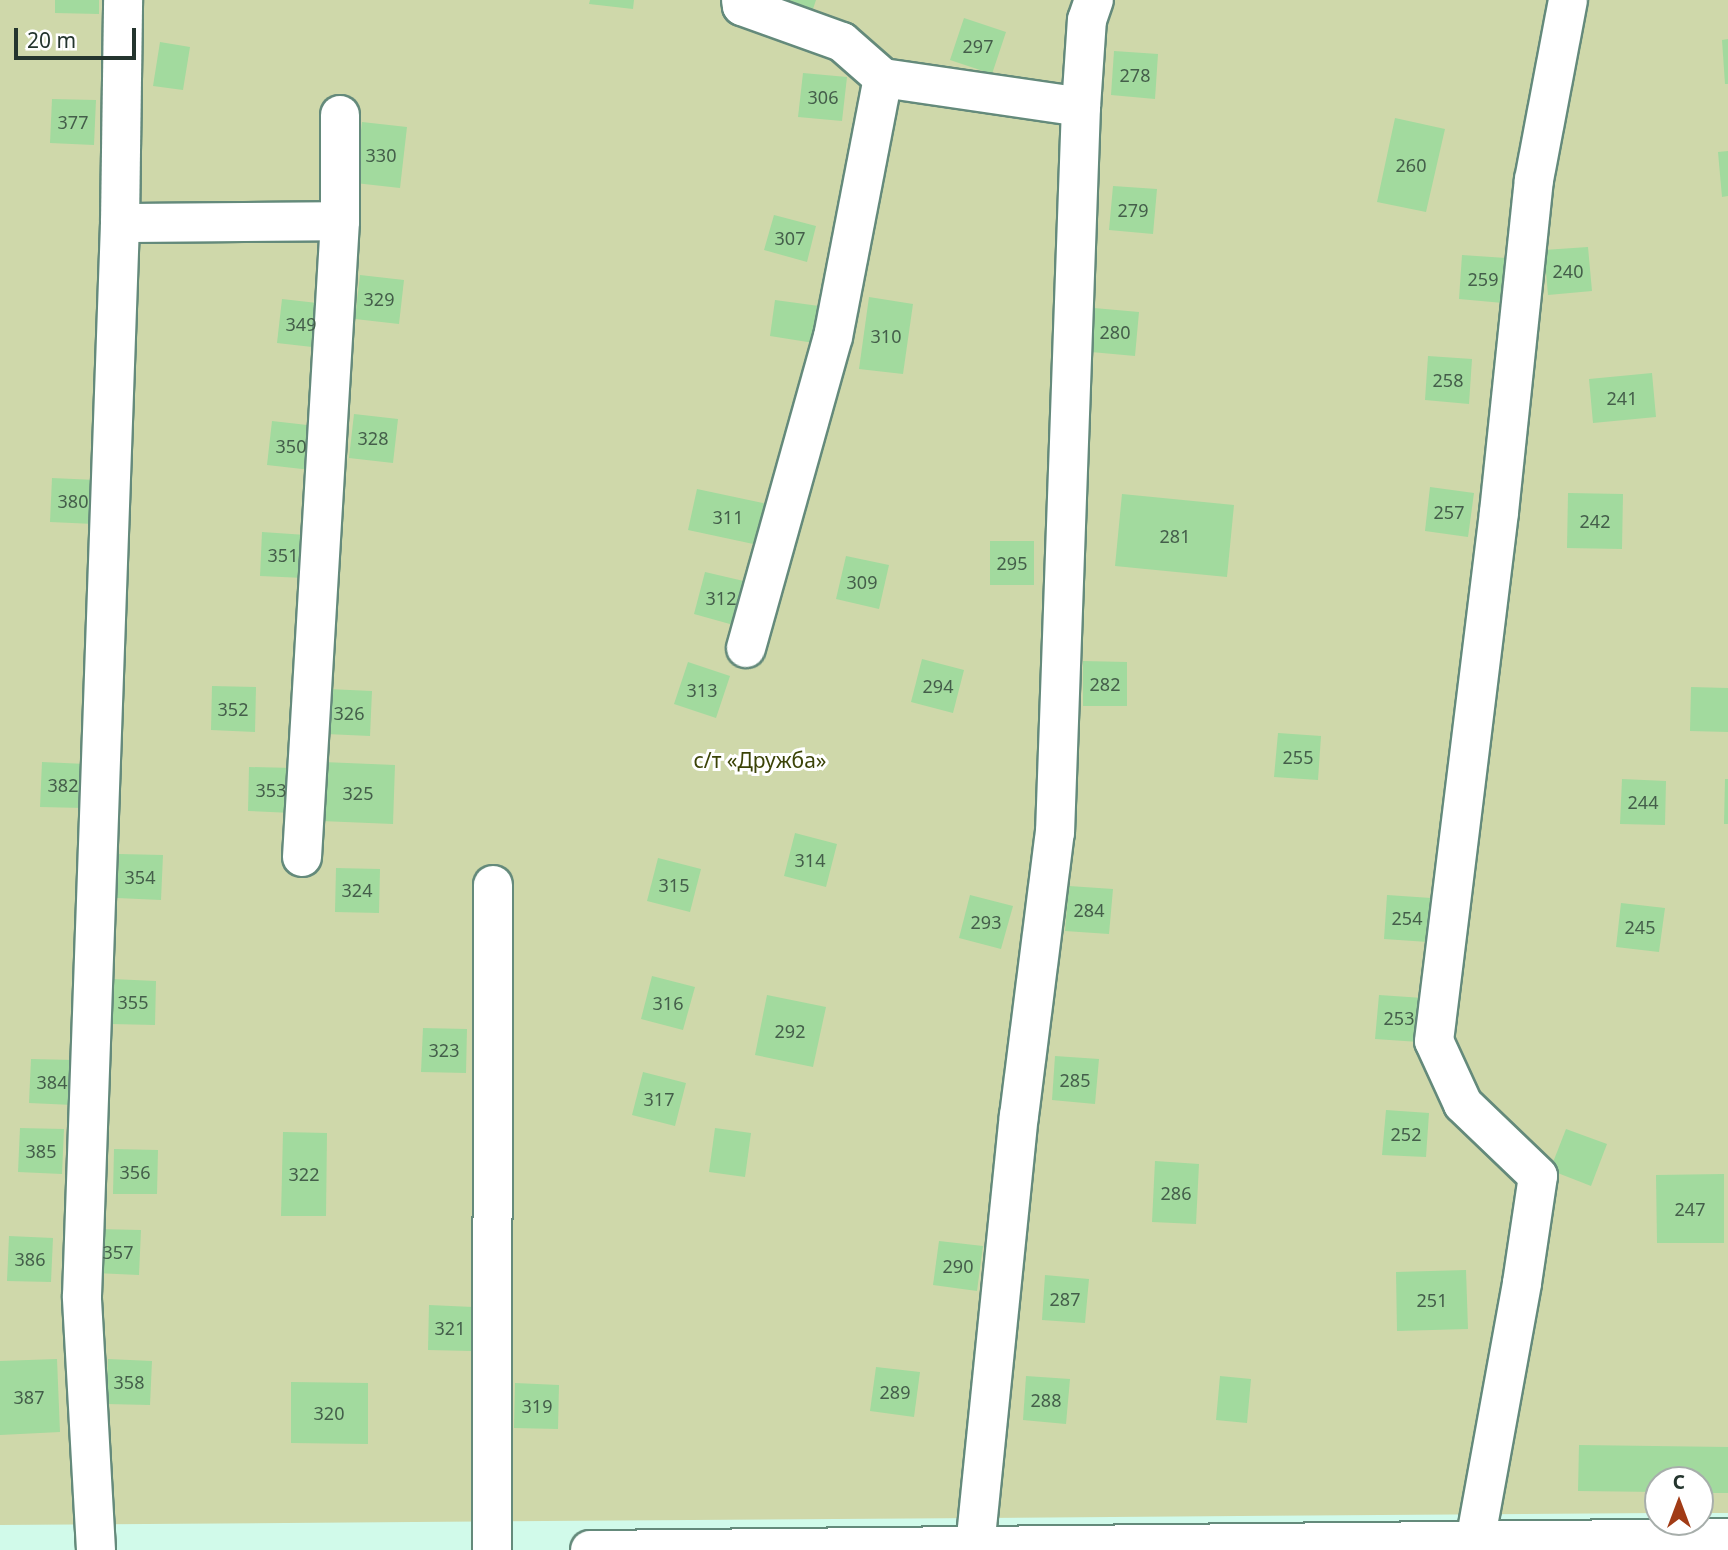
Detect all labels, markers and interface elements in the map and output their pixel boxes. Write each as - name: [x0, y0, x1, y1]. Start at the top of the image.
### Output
- scale bar: [18, 14, 140, 58]
- text: 20 m: [27, 26, 76, 54]
- house number: 297: [963, 35, 993, 57]
- house number: 278: [1120, 64, 1150, 86]
- house number: 306: [808, 86, 838, 108]
- house number: 377: [58, 111, 88, 133]
- house number: 330: [366, 144, 396, 166]
- house number: 260: [1396, 154, 1426, 176]
- house number: 279: [1118, 199, 1148, 221]
- house number: 307: [775, 227, 805, 249]
- house number: 240: [1553, 260, 1583, 282]
- house number: 259: [1468, 268, 1498, 290]
- house number: 329: [364, 288, 394, 310]
- house number: 349: [286, 313, 316, 335]
- house number: 280: [1100, 321, 1130, 343]
- house number: 310: [871, 325, 901, 347]
- house number: 258: [1433, 369, 1463, 391]
- house number: 241: [1607, 387, 1637, 409]
- house number: 328: [358, 427, 388, 449]
- house number: 350: [276, 435, 306, 457]
- house number: 380: [58, 490, 88, 512]
- house number: 257: [1434, 501, 1464, 523]
- house number: 311: [713, 506, 743, 528]
- house number: 242: [1580, 510, 1610, 532]
- house number: 281: [1160, 525, 1190, 547]
- house number: 351: [268, 544, 298, 566]
- house number: 295: [997, 552, 1027, 574]
- house number: 309: [847, 571, 877, 593]
- house number: 312: [706, 587, 736, 609]
- house number: 282: [1090, 673, 1120, 695]
- house number: 294: [923, 675, 953, 697]
- house number: 313: [687, 679, 717, 701]
- house number: 352: [218, 698, 248, 720]
- house number: 326: [334, 702, 364, 724]
- house number: 255: [1283, 746, 1313, 768]
- park label: с/т «Дружба»: [693, 747, 827, 773]
- house number: 382: [48, 774, 78, 796]
- house number: 353: [256, 779, 286, 801]
- house number: 325: [343, 782, 373, 804]
- house number: 244: [1628, 791, 1658, 813]
- house number: 314: [795, 849, 825, 871]
- house number: 354: [125, 866, 155, 888]
- house number: 315: [659, 874, 689, 896]
- house number: 324: [342, 879, 372, 901]
- house number: 284: [1074, 899, 1104, 921]
- house number: 254: [1392, 907, 1422, 929]
- house number: 293: [971, 911, 1001, 933]
- house number: 245: [1625, 916, 1655, 938]
- house number: 355: [118, 991, 148, 1013]
- house number: 316: [653, 992, 683, 1014]
- house number: 253: [1384, 1007, 1414, 1029]
- house number: 292: [775, 1020, 805, 1042]
- house number: 323: [429, 1039, 459, 1061]
- house number: 285: [1060, 1069, 1090, 1091]
- house number: 384: [37, 1071, 67, 1093]
- house number: 317: [644, 1088, 674, 1110]
- house number: 252: [1391, 1123, 1421, 1145]
- house number: 385: [26, 1140, 56, 1162]
- house number: 356: [120, 1161, 150, 1183]
- house number: 322: [289, 1163, 319, 1185]
- house number: 286: [1161, 1182, 1191, 1204]
- house number: 247: [1675, 1198, 1705, 1220]
- house number: 357: [103, 1241, 133, 1263]
- house number: 386: [15, 1248, 45, 1270]
- house number: 290: [943, 1255, 973, 1277]
- house number: 287: [1050, 1288, 1080, 1310]
- house number: 251: [1417, 1289, 1447, 1311]
- house number: 321: [435, 1317, 465, 1339]
- house number: 358: [114, 1371, 144, 1393]
- house number: 289: [880, 1381, 910, 1403]
- house number: 387: [14, 1386, 44, 1408]
- house number: 288: [1031, 1389, 1061, 1411]
- house number: 319: [522, 1395, 552, 1417]
- house number: 320: [314, 1402, 344, 1424]
- north arrow: [1644, 1466, 1714, 1536]
- text: С: [1673, 1469, 1685, 1495]

